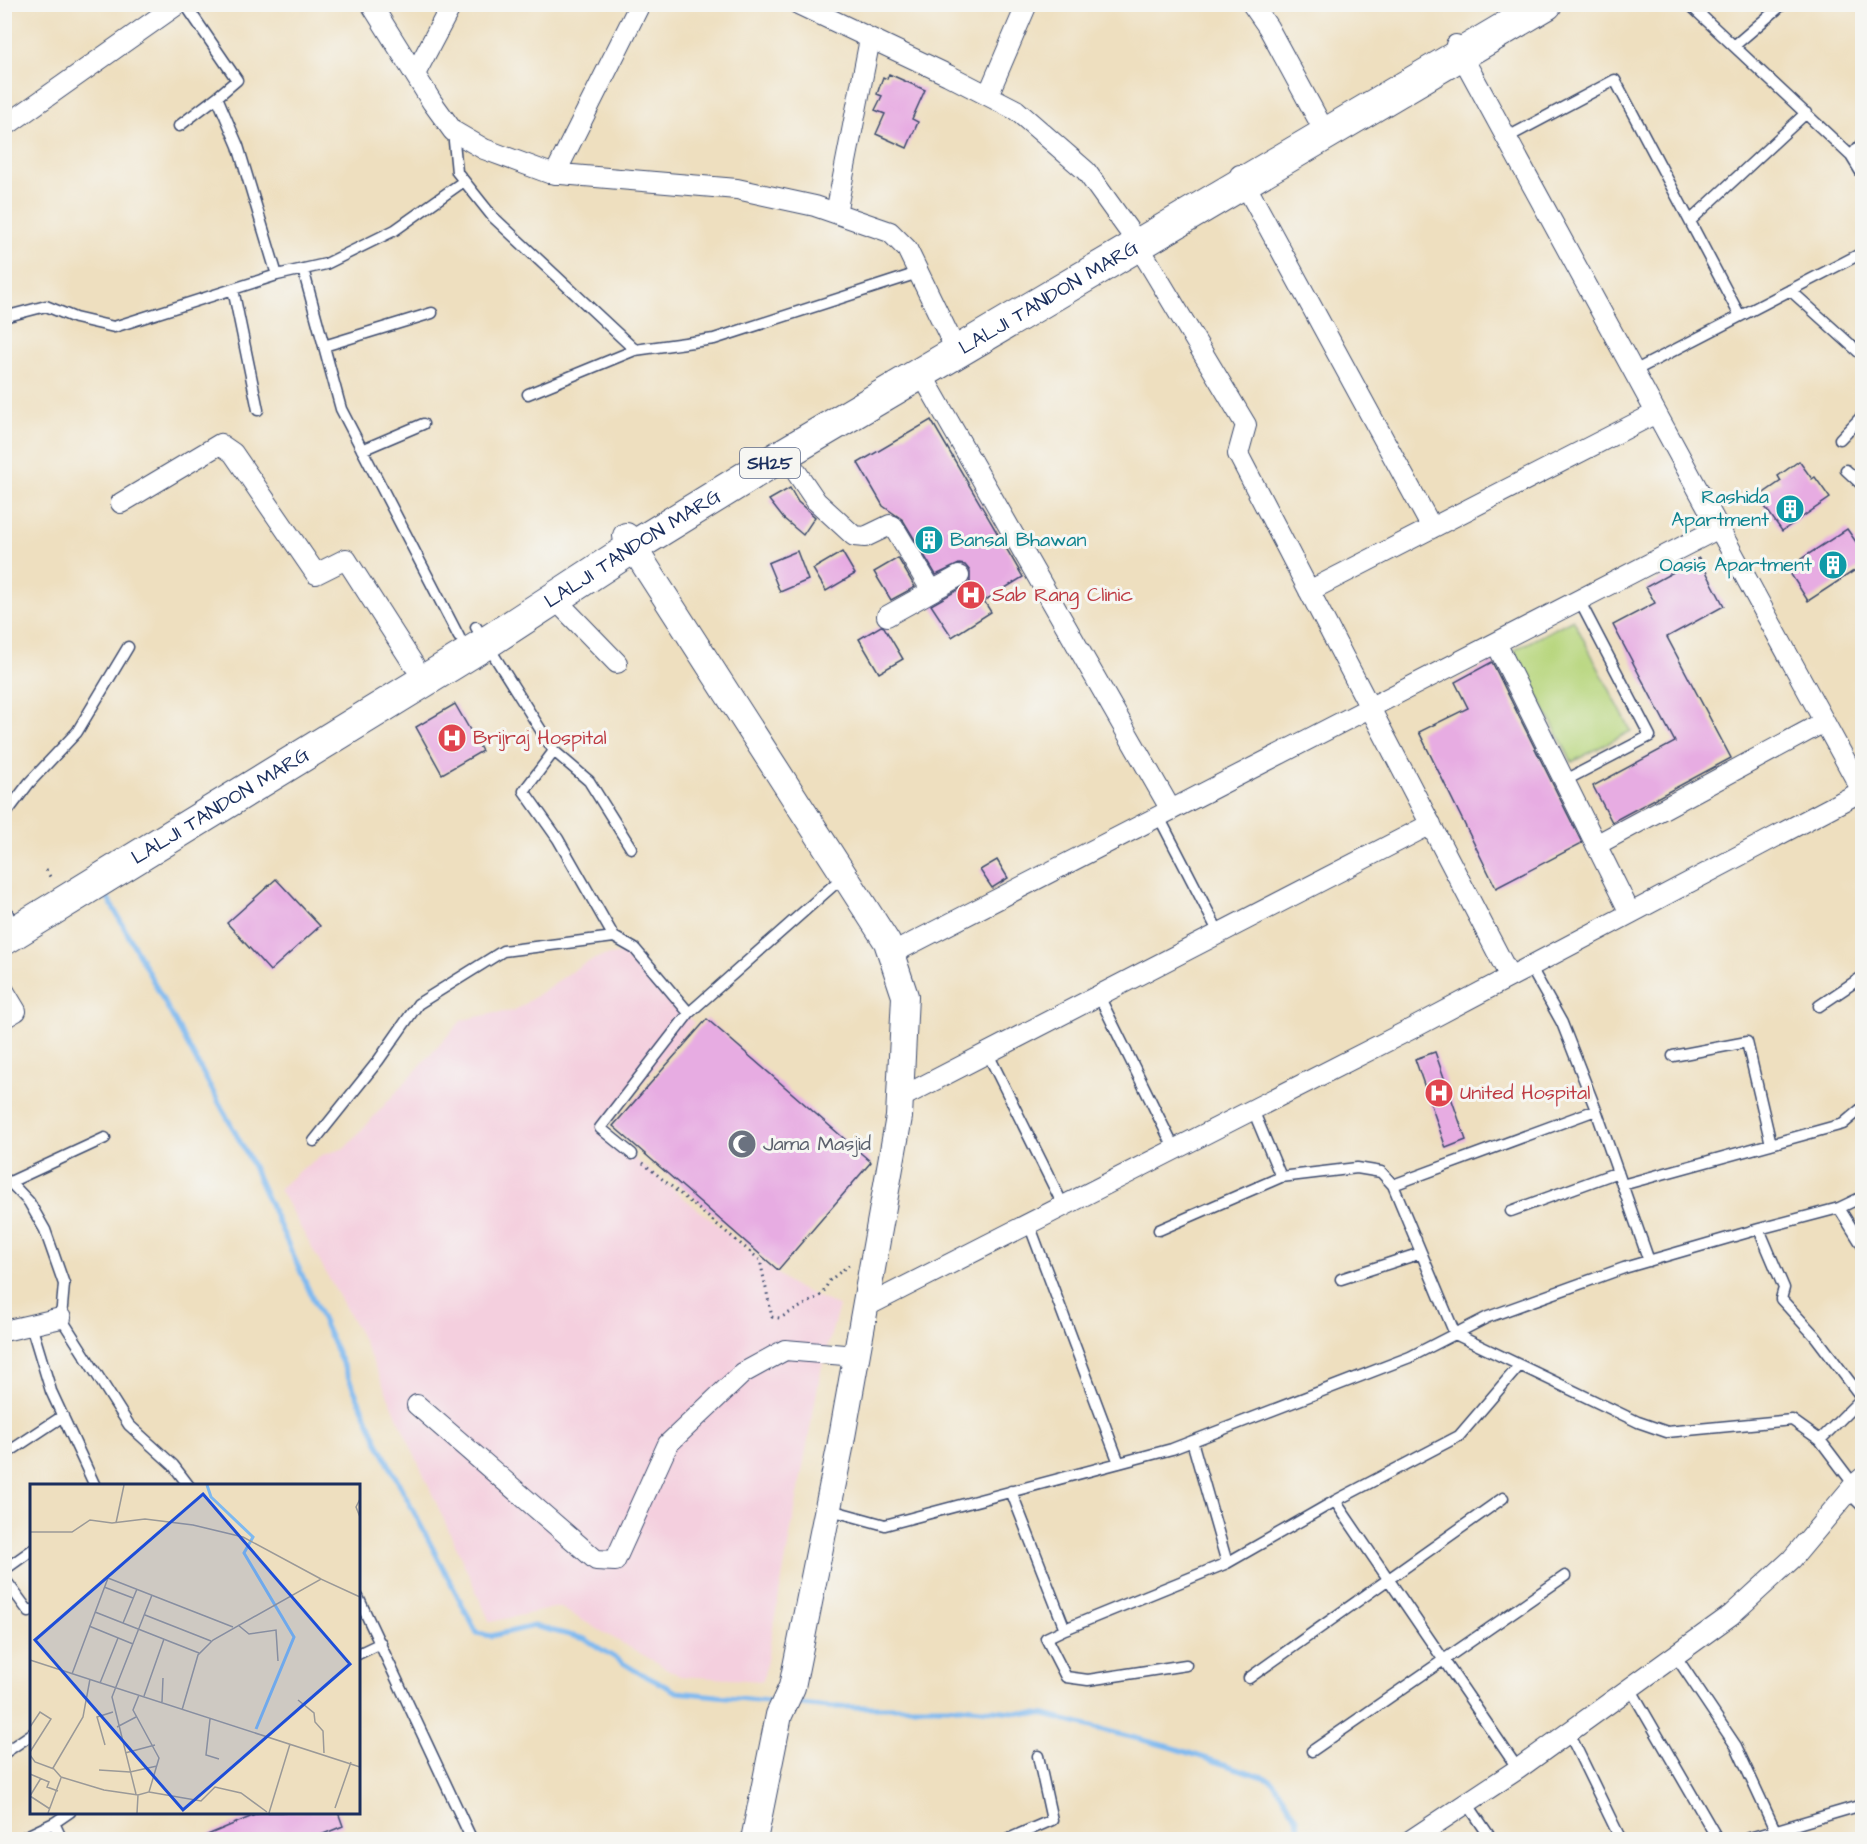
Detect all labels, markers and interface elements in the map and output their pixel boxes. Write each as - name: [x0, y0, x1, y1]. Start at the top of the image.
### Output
- street label: LALJI TANDON MARG: [954, 234, 1144, 362]
- road number: SH25: [740, 448, 800, 478]
- street label: LALJI TANDON MARG: [539, 482, 726, 615]
- place label: Rashida Apartment: [1671, 483, 1769, 534]
- building icon: Rashida Apartment: [1774, 493, 1806, 525]
- building icon: Bansal Bhawan: [913, 524, 945, 556]
- place label: Bansal Bhawan: [950, 526, 1086, 554]
- building icon: Oasis Apartment: [1817, 549, 1849, 581]
- place label: Oasis Apartment: [1660, 551, 1812, 579]
- hospital icon: Sab Rang Clinic: [955, 579, 987, 611]
- place label: Sab Rang Clinic: [992, 581, 1133, 610]
- hospital icon: Brijraj Hospital: [436, 722, 468, 754]
- place label: Brijraj Hospital: [473, 724, 607, 752]
- street label: LALJI TANDON MARG: [126, 741, 315, 871]
- hospital icon: United Hospital: [1423, 1077, 1455, 1109]
- place label: United Hospital: [1460, 1079, 1590, 1107]
- mosque icon: Jama Masjid: [726, 1128, 758, 1160]
- place label: Jama Masjid: [763, 1130, 871, 1158]
- inset map: [30, 1484, 360, 1814]

